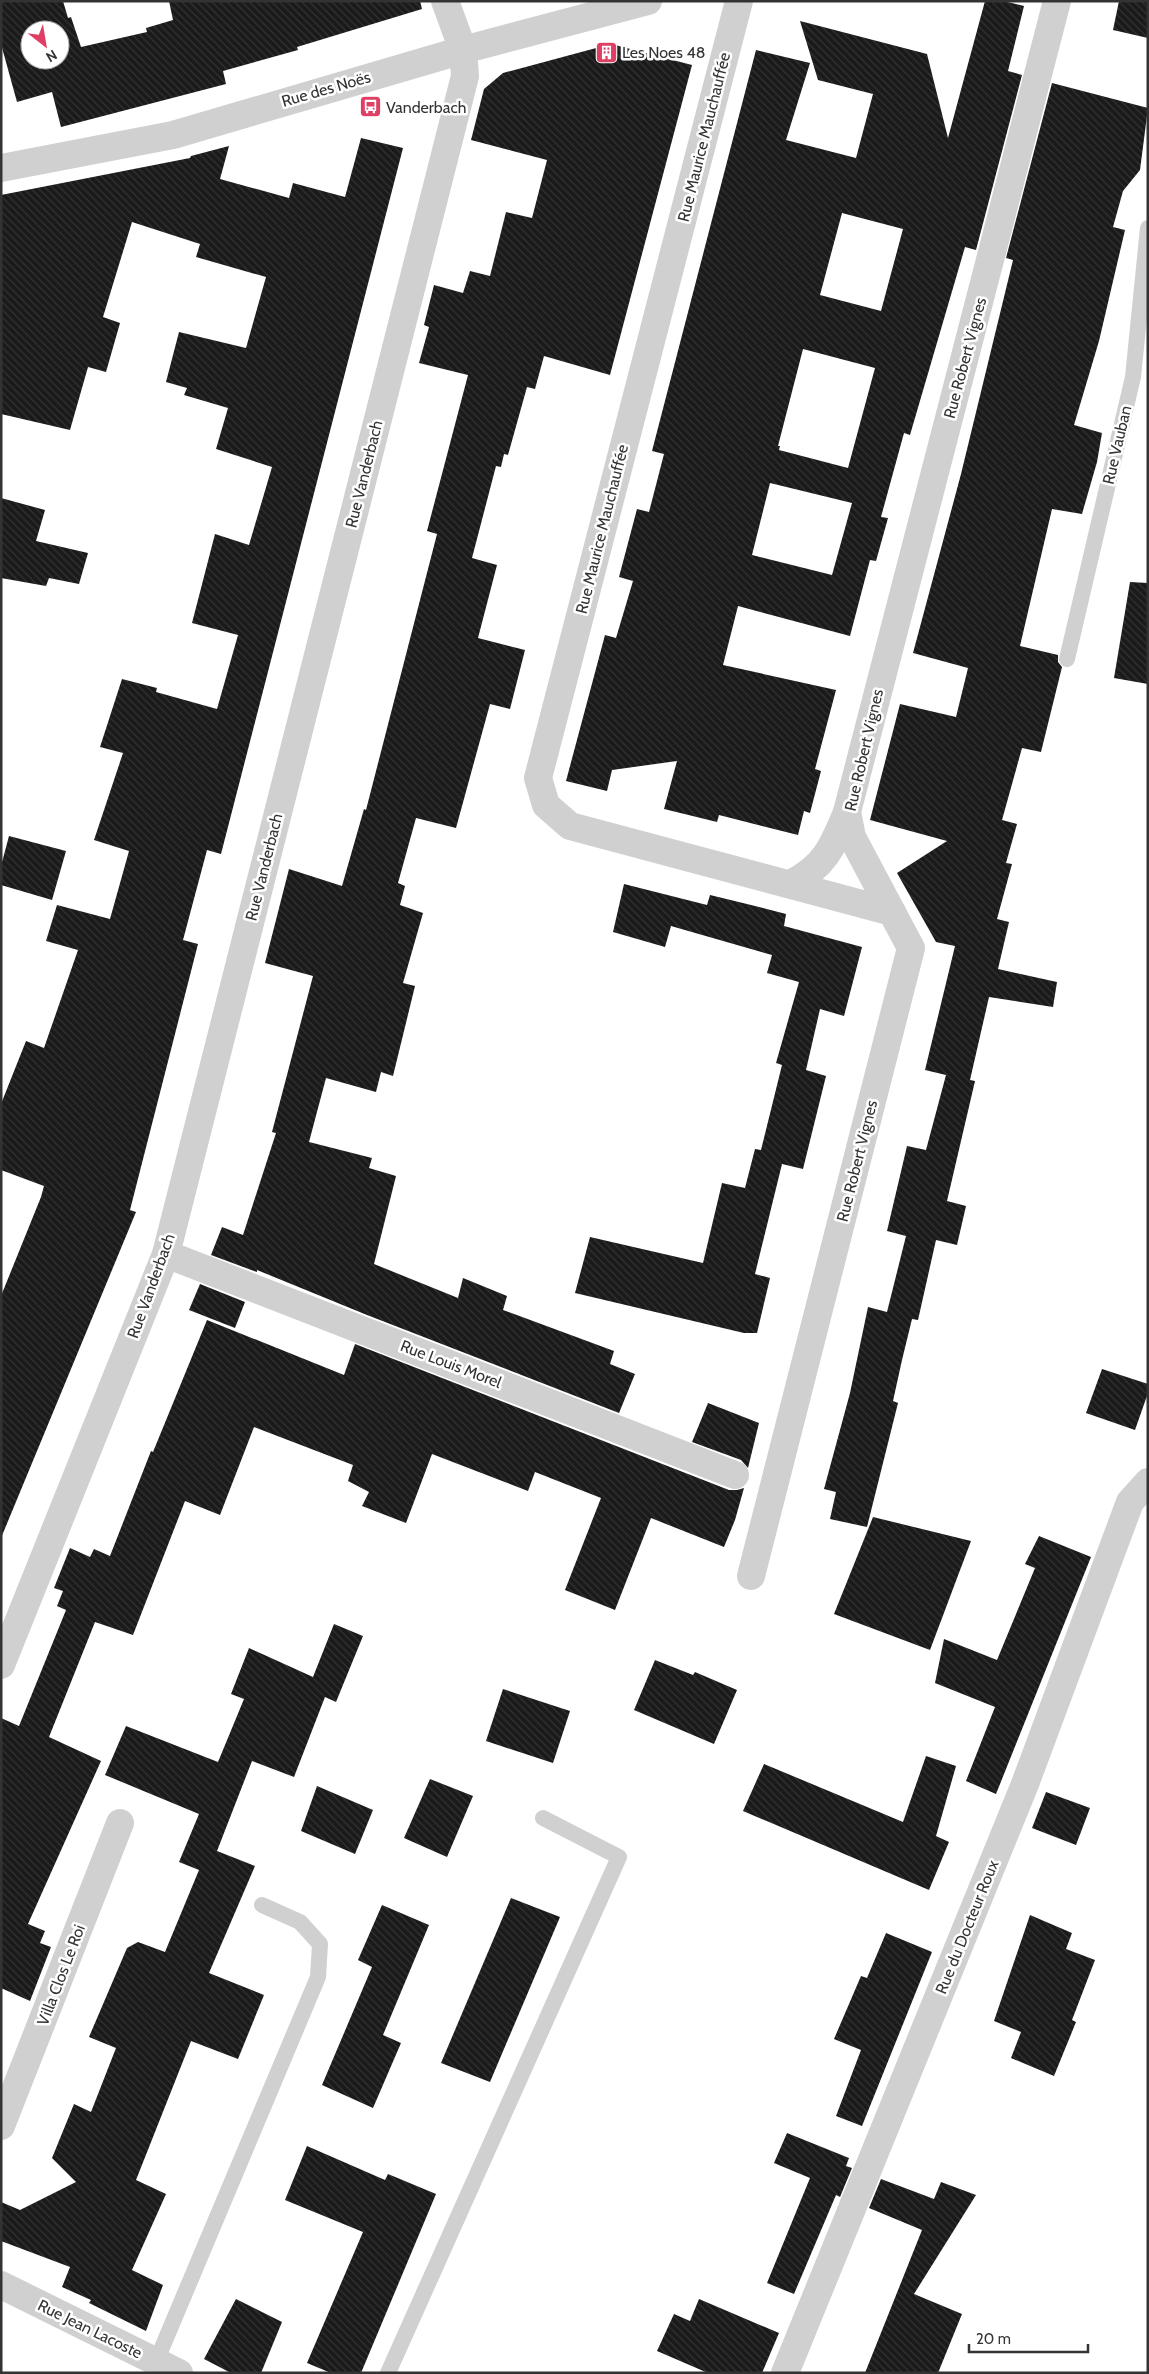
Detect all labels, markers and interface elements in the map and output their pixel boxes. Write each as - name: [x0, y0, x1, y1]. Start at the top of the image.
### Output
- north arrow: [20, 20, 70, 70]
- building icon: Les Noes 48: [594, 40, 618, 64]
- place label: Les Noes 48: [622, 43, 705, 62]
- text: N: [43, 46, 61, 66]
- street label: Rue Maurice Mauchauffée: [674, 50, 734, 224]
- street label: Rue des Noës: [279, 67, 373, 111]
- bus stop icon: Vanderbach: [358, 95, 382, 119]
- place label: Vanderbach: [386, 98, 466, 117]
- street label: Rue Robert Vignes: [940, 295, 990, 421]
- street label: Rue Vauban: [1099, 404, 1135, 486]
- street label: Rue Vanderbach: [341, 418, 387, 530]
- street label: Rue Maurice Mauchauffée: [572, 442, 632, 616]
- street label: Rue Robert Vignes: [841, 687, 887, 813]
- street label: Rue Vanderbach: [241, 811, 287, 923]
- street label: Rue Robert Vignes: [833, 1098, 881, 1224]
- street label: Rue Vanderbach: [123, 1231, 179, 1341]
- street label: Rue Louis Morel: [398, 1336, 504, 1392]
- street label: Rue du Docteur Roux: [931, 1857, 1003, 1997]
- street label: Villa Clos Le Roi: [33, 1922, 89, 2028]
- street label: Rue Jean Lacoste: [35, 2296, 145, 2362]
- scale bar: [969, 2322, 1088, 2354]
- text: 20 m: [976, 2330, 1011, 2348]

